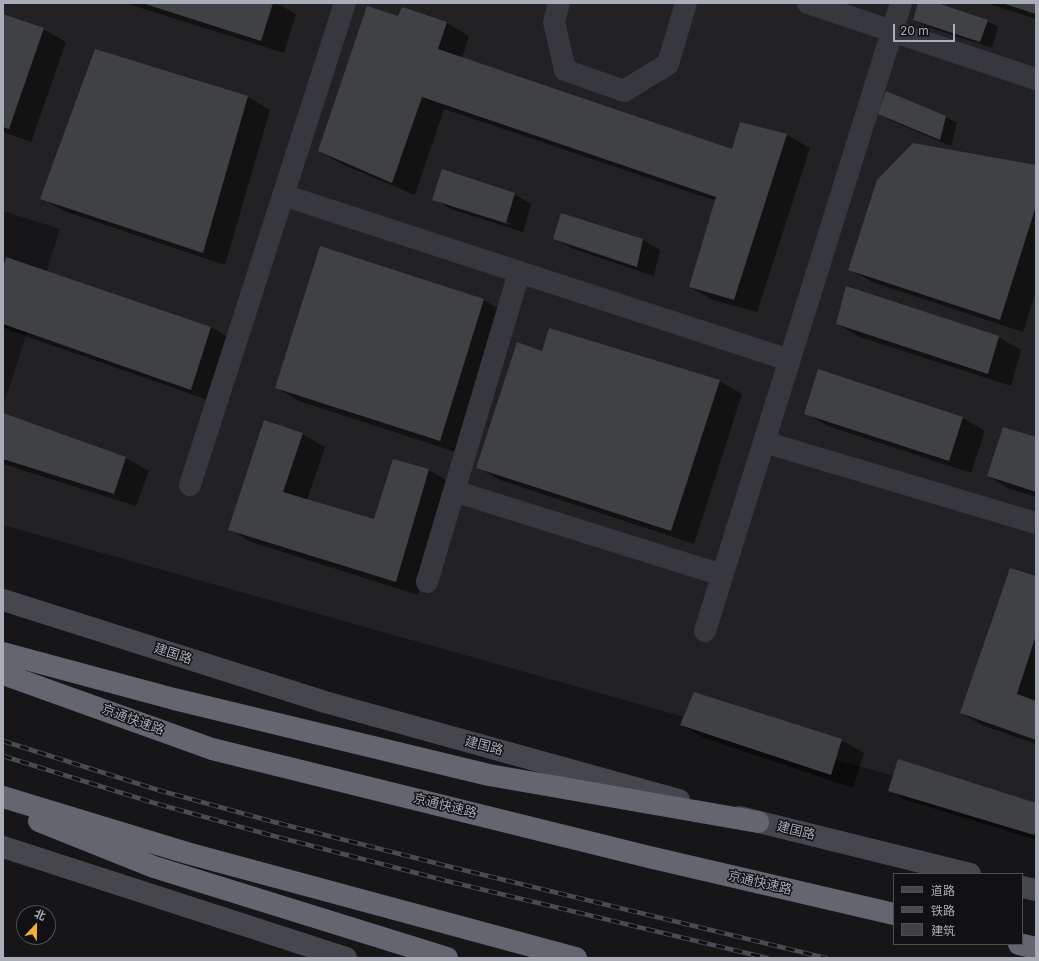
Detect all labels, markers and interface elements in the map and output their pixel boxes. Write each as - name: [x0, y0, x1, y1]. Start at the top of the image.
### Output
- scale bar: [895, 16, 957, 42]
- text: 20 m: [900, 23, 929, 38]
- street label: 建国路: [152, 641, 194, 667]
- street label: 京通快速路: [100, 702, 166, 738]
- street label: 建国路: [463, 733, 505, 759]
- street label: 京通快速路: [412, 791, 478, 821]
- street label: 建国路: [775, 819, 817, 843]
- street label: 京通快速路: [727, 868, 793, 898]
- legend: [893, 873, 1023, 945]
- text: 道路: [931, 883, 955, 898]
- text: 铁路: [931, 903, 955, 918]
- north arrow: [16, 905, 56, 945]
- text: 北: [32, 906, 48, 923]
- text: 建筑: [931, 923, 955, 938]

